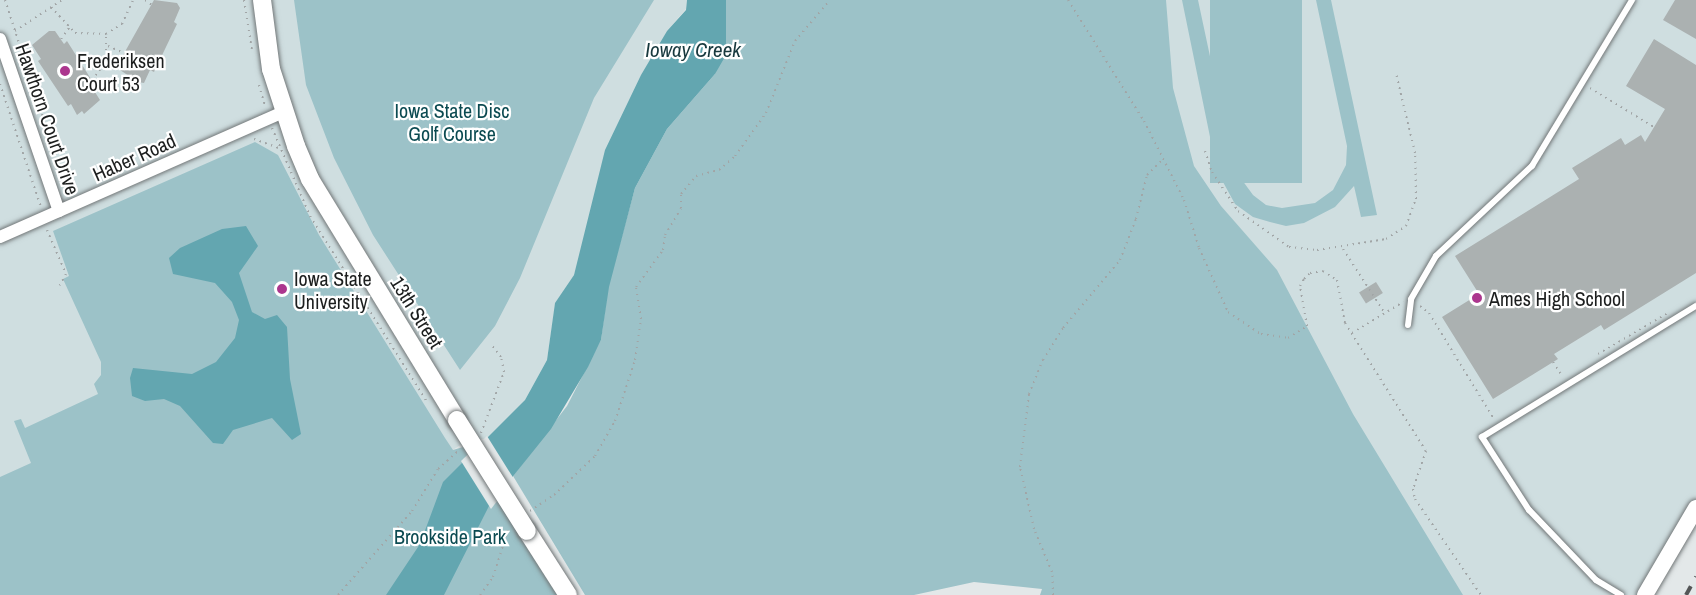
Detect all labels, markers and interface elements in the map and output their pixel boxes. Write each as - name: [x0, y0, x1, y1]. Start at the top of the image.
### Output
- water label: Ioway Creek: [645, 37, 741, 63]
- street label: Hawthorn Court Drive: [11, 40, 85, 198]
- place label: Frederiksen Court 53: [77, 48, 164, 95]
- marker: Frederiksen Court 53: [58, 64, 72, 78]
- park label: Iowa State Disc Golf Course: [395, 99, 509, 146]
- street label: Haber Road: [89, 128, 179, 186]
- place label: Iowa State University: [294, 266, 371, 313]
- street label: 13th Street: [386, 272, 448, 352]
- marker: Iowa State University: [275, 282, 289, 296]
- place label: Ames High School: [1489, 286, 1625, 310]
- marker: Ames High School: [1470, 291, 1484, 305]
- park label: Brookside Park: [394, 524, 506, 548]

